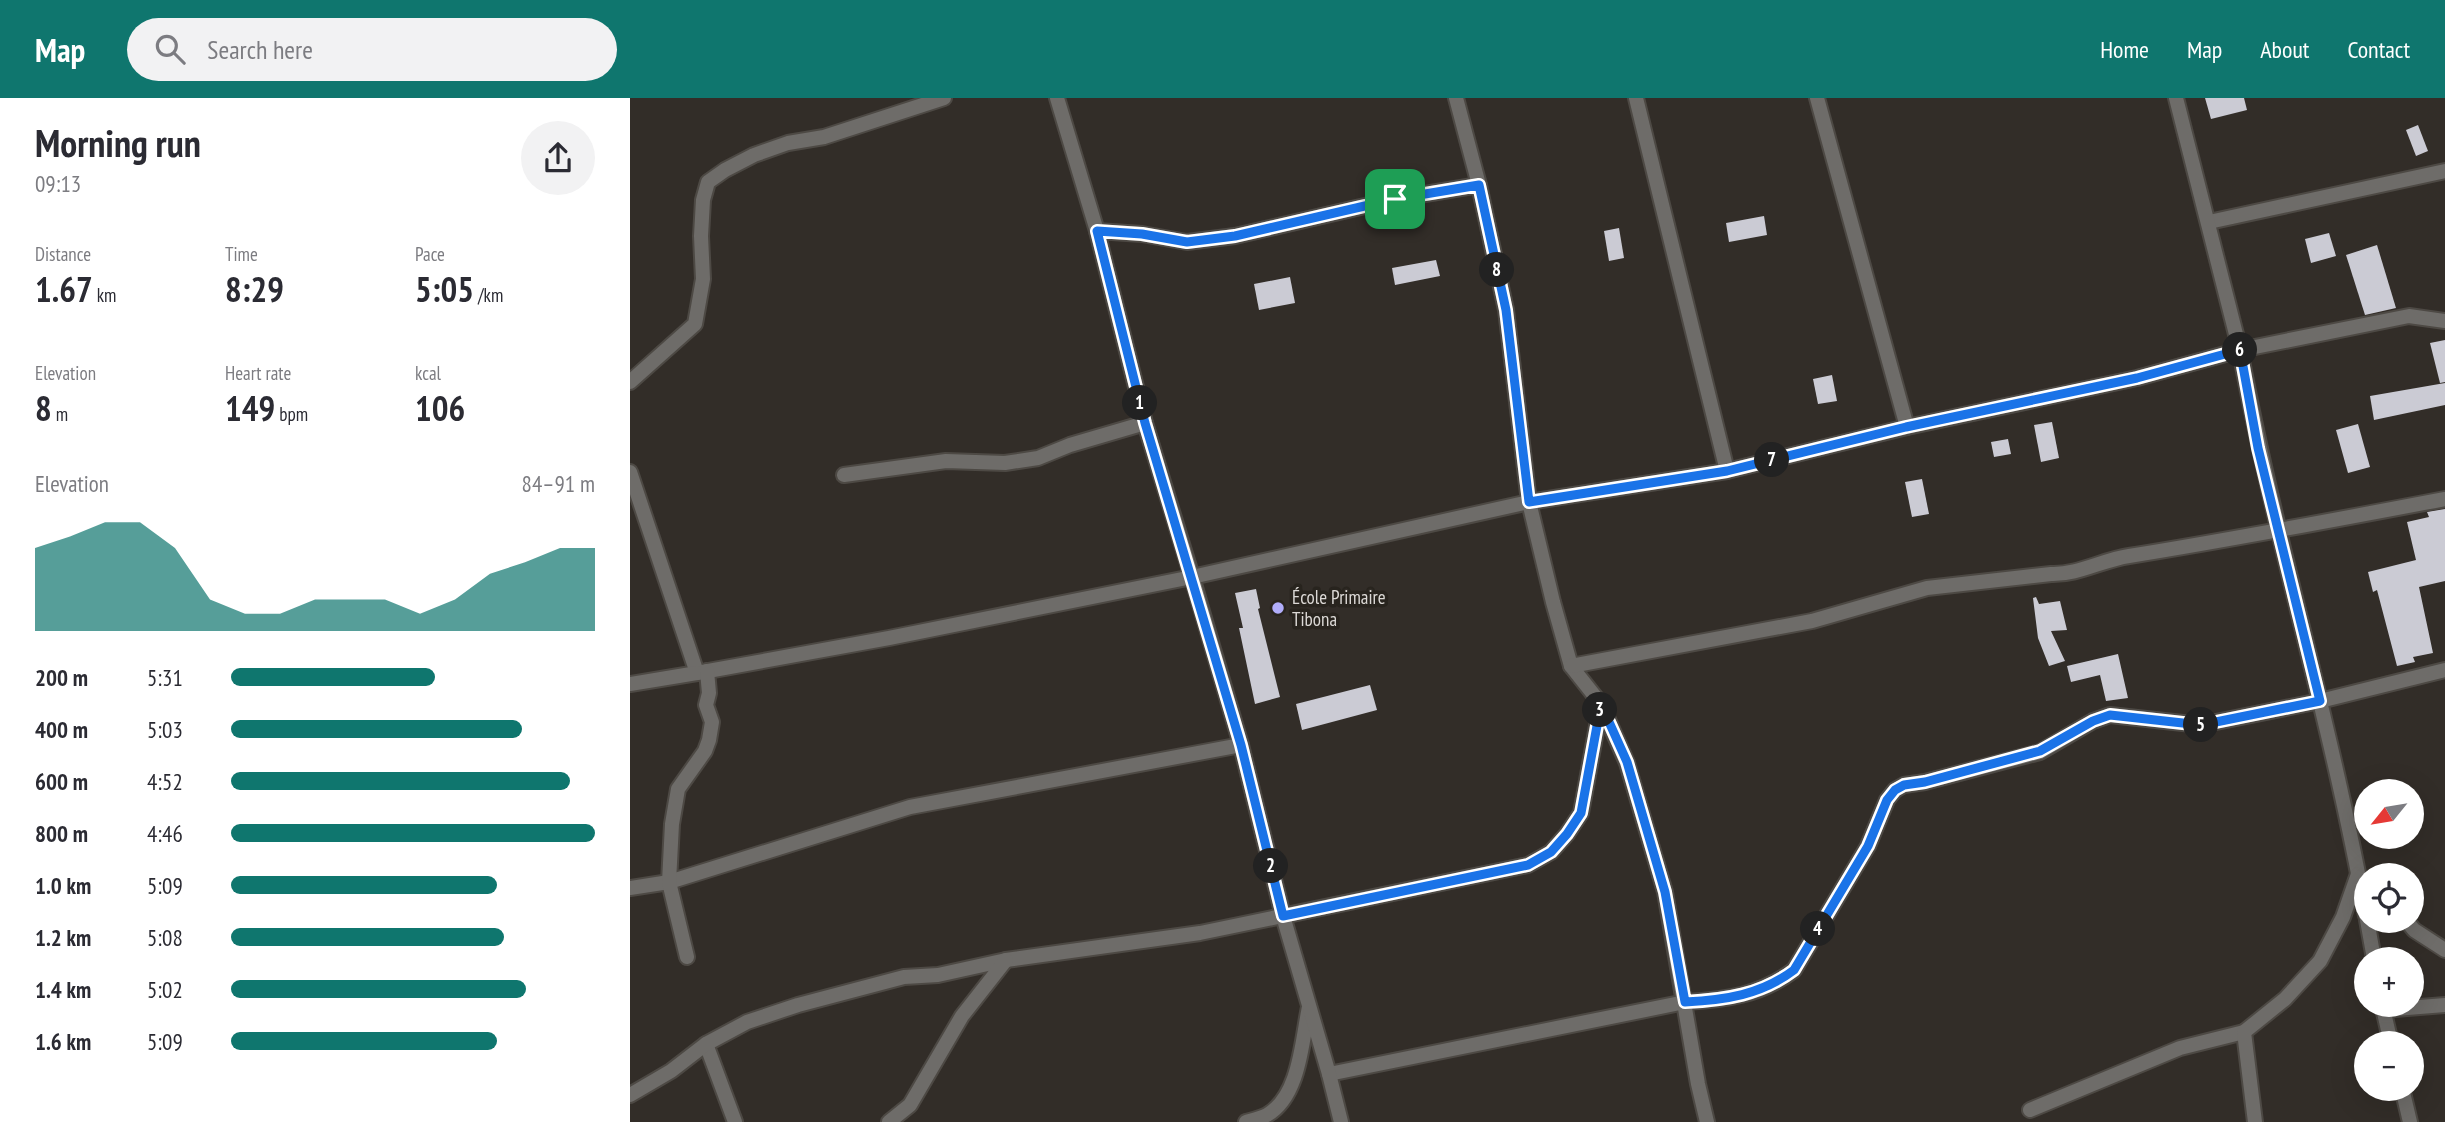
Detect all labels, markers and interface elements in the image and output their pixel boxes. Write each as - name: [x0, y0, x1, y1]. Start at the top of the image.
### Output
- search box: [127, 18, 617, 81]
- text: Map: [35, 28, 85, 71]
- icon: search: [151, 30, 189, 68]
- text: Search here: [207, 33, 313, 66]
- text: Home: [2100, 34, 2149, 65]
- text: Map: [2187, 34, 2222, 65]
- text: About: [2260, 34, 2309, 65]
- text: Contact: [2347, 34, 2410, 65]
- text: Morning run: [35, 118, 201, 167]
- button: share: [521, 121, 595, 195]
- text: 09:13: [35, 169, 81, 198]
- pin: [1365, 169, 1425, 229]
- icon: arrive: [1376, 180, 1414, 218]
- text: Distance: [35, 242, 91, 266]
- text: Time: [225, 242, 258, 266]
- text: Pace: [415, 242, 445, 266]
- pin: 8: [1480, 252, 1514, 288]
- text: 8: [1492, 257, 1501, 281]
- text: 1.67: [35, 266, 93, 312]
- text: 8:29: [225, 266, 284, 312]
- text: 5:05: [415, 266, 474, 312]
- text: km: [93, 283, 116, 307]
- text: /km: [474, 283, 503, 307]
- pin: 6: [2222, 332, 2258, 368]
- text: 6: [2235, 337, 2244, 361]
- text: Elevation: [35, 361, 96, 385]
- text: Heart rate: [225, 361, 291, 385]
- text: kcal: [415, 361, 441, 385]
- text: 8: [35, 385, 52, 431]
- text: 149: [225, 385, 275, 431]
- text: 106: [415, 385, 465, 431]
- pin: 1: [1122, 386, 1158, 420]
- text: 1: [1135, 390, 1144, 414]
- text: m: [52, 402, 68, 426]
- text: bpm: [275, 402, 308, 426]
- pin: 7: [1754, 442, 1790, 478]
- text: 7: [1767, 447, 1776, 471]
- text: Elevation: [35, 469, 109, 498]
- text: 84–91 m: [522, 469, 595, 498]
- place label: École Primaire Tibona: [1292, 585, 1386, 631]
- marker: École Primaire Tibona: [1270, 600, 1286, 616]
- text: 200 m: [35, 663, 88, 692]
- text: 5:31: [147, 663, 183, 692]
- pin: 3: [1583, 692, 1618, 728]
- text: 3: [1595, 697, 1604, 721]
- pin: 5: [2184, 708, 2218, 742]
- text: 5: [2196, 712, 2205, 736]
- text: 400 m: [35, 715, 88, 744]
- text: 5:03: [147, 715, 183, 744]
- text: 600 m: [35, 767, 88, 796]
- text: 4:52: [147, 767, 183, 796]
- north arrow: [2354, 779, 2424, 849]
- map controls: [2354, 779, 2424, 1101]
- text: 800 m: [35, 819, 88, 848]
- text: 4:46: [147, 819, 183, 848]
- pin: 2: [1254, 848, 1288, 884]
- text: 2: [1266, 853, 1275, 877]
- button: locate: [2354, 863, 2424, 933]
- text: 1.0 km: [35, 871, 91, 900]
- text: 5:09: [147, 871, 183, 900]
- pin: 4: [1800, 912, 1836, 946]
- text: 4: [1813, 916, 1822, 940]
- text: 1.2 km: [35, 923, 91, 952]
- text: 5:08: [147, 923, 183, 952]
- button: +: [2354, 947, 2424, 1017]
- text: 1.4 km: [35, 975, 91, 1004]
- text: 5:02: [147, 975, 183, 1004]
- text: 1.6 km: [35, 1027, 91, 1056]
- text: 5:09: [147, 1027, 183, 1056]
- button: −: [2354, 1031, 2424, 1101]

